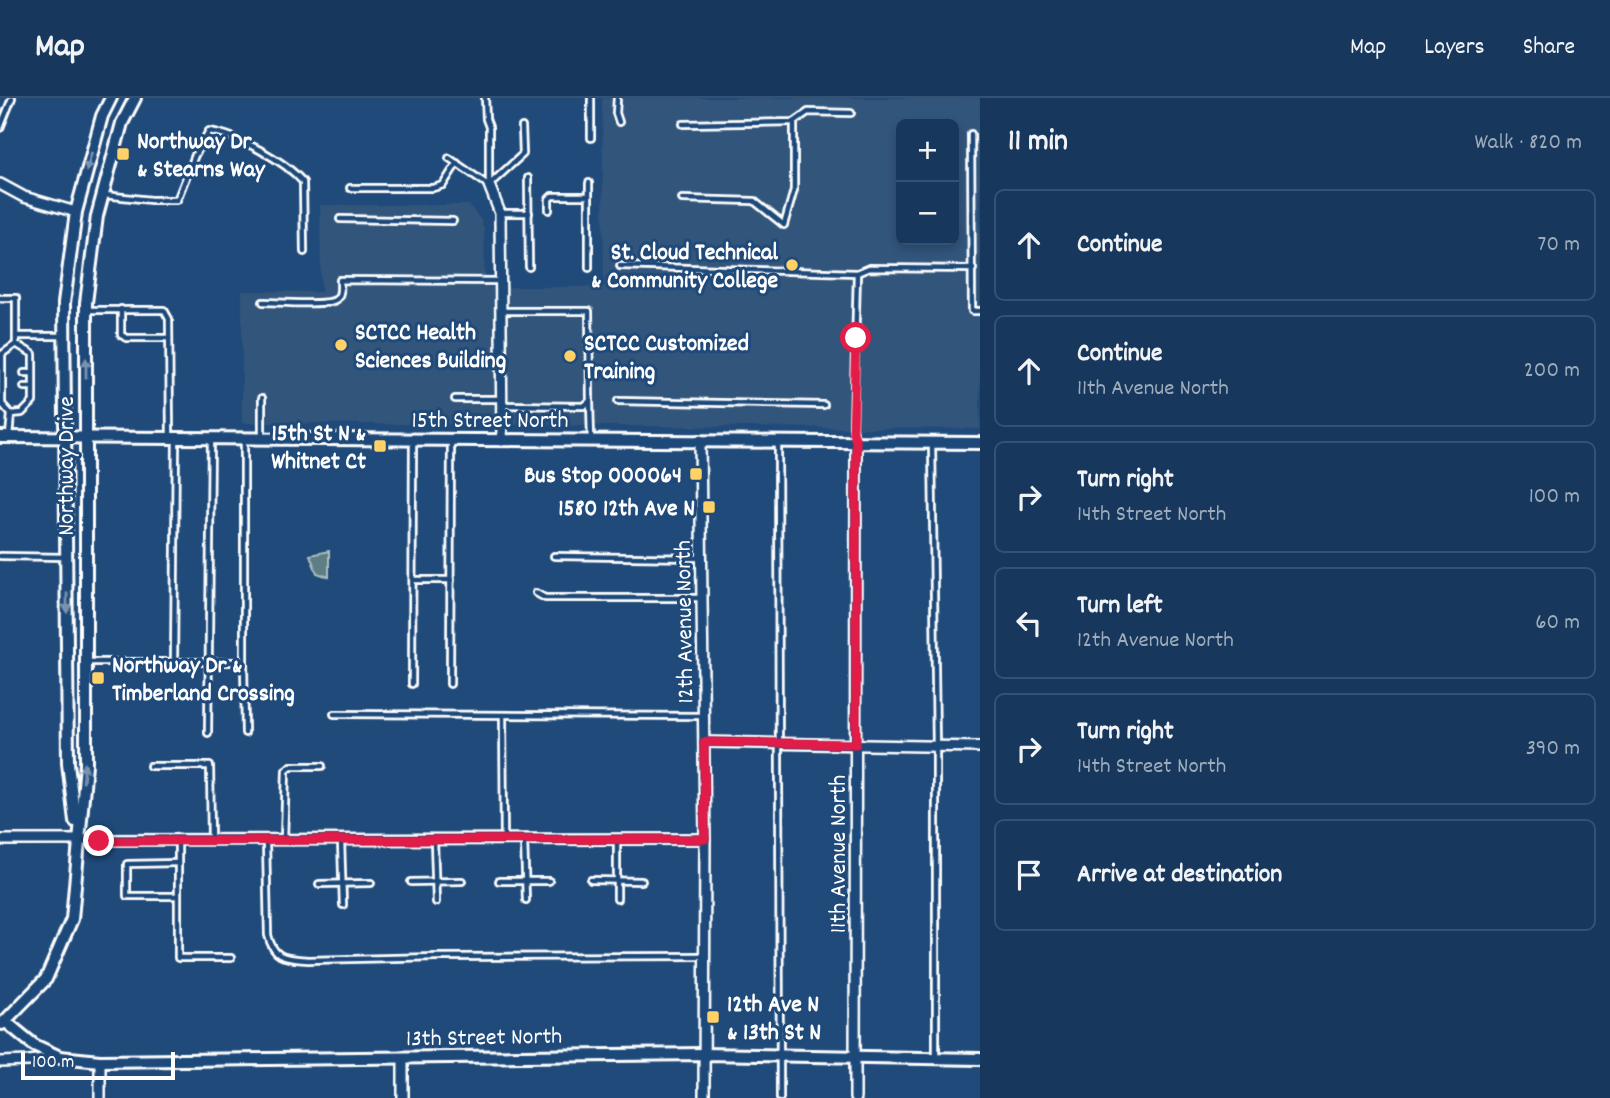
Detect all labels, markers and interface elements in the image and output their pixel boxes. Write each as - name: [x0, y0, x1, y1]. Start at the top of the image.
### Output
- text: Map: [35, 25, 85, 72]
- text: Map: [1350, 31, 1386, 65]
- text: Layers: [1424, 31, 1485, 65]
- text: Share: [1523, 31, 1575, 65]
- map controls: [896, 119, 959, 245]
- button: +: [896, 119, 959, 182]
- text: 11 min: [1008, 122, 1068, 165]
- place label: Northway Dr & Stearns Way: [137, 126, 266, 188]
- text: Walk · 820 m: [1474, 127, 1582, 160]
- marker: Northway Dr & Stearns Way: [115, 146, 131, 162]
- one-way arrow: [83, 151, 94, 173]
- button: −: [896, 182, 959, 245]
- icon: ahead: [1010, 226, 1048, 264]
- text: Continue: [1077, 227, 1162, 264]
- text: 70 m: [1538, 229, 1580, 262]
- place label: St. Cloud Technical & Community College: [591, 237, 778, 299]
- marker: St. Cloud Technical & Community College: [784, 257, 800, 273]
- place label: SCTCC Health Sciences Building: [355, 317, 506, 379]
- route start: [840, 322, 871, 353]
- place label: SCTCC Customized Training: [584, 328, 749, 390]
- text: Continue: [1077, 336, 1162, 373]
- marker: SCTCC Health Sciences Building: [333, 337, 349, 353]
- marker: SCTCC Customized Training: [562, 348, 578, 364]
- icon: ahead: [1010, 352, 1048, 390]
- text: 200 m: [1524, 355, 1580, 388]
- one-way arrow: [80, 357, 92, 379]
- text: 11th Avenue North: [1077, 373, 1229, 406]
- street label: Northway Drive: [51, 396, 85, 536]
- street label: 15th Street North: [412, 405, 568, 439]
- place label: 15th St N & Whitnet Ct: [271, 418, 366, 480]
- marker: 15th St N & Whitnet Ct: [372, 438, 388, 454]
- place label: Bus Stop 000064: [524, 460, 682, 494]
- text: Turn right: [1077, 462, 1174, 499]
- marker: Bus Stop 000064: [688, 466, 704, 482]
- icon: right: [1010, 478, 1048, 516]
- text: 100 m: [1529, 481, 1580, 514]
- place label: 1580 12th Ave N: [558, 493, 695, 527]
- marker: 1580 12th Ave N: [701, 499, 717, 515]
- text: 14th Street North: [1077, 499, 1226, 532]
- street label: 12th Avenue North: [668, 540, 704, 704]
- text: Turn left: [1077, 588, 1163, 625]
- one-way arrow: [61, 592, 73, 614]
- icon: left: [1010, 604, 1048, 642]
- text: 60 m: [1535, 607, 1580, 640]
- text: 12th Avenue North: [1077, 625, 1234, 658]
- place label: Northway Dr & Timberland Crossing: [112, 650, 295, 712]
- marker: Northway Dr & Timberland Crossing: [90, 670, 106, 686]
- text: Turn right: [1077, 714, 1174, 751]
- icon: right: [1010, 730, 1048, 768]
- text: 390 m: [1526, 733, 1580, 766]
- text: 14th Street North: [1077, 751, 1226, 784]
- one-way arrow: [79, 762, 90, 784]
- street label: 11th Avenue North: [823, 775, 857, 933]
- route end: [83, 825, 114, 856]
- icon: arrive: [1010, 856, 1048, 894]
- text: Arrive at destination: [1077, 857, 1282, 894]
- place label: 12th Ave N & 13th St N: [727, 989, 821, 1051]
- marker: 12th Ave N & 13th St N: [705, 1009, 721, 1025]
- street label: 13th Street North: [406, 1021, 563, 1057]
- scale bar: [21, 1049, 175, 1081]
- text: 100 m: [32, 1050, 74, 1077]

